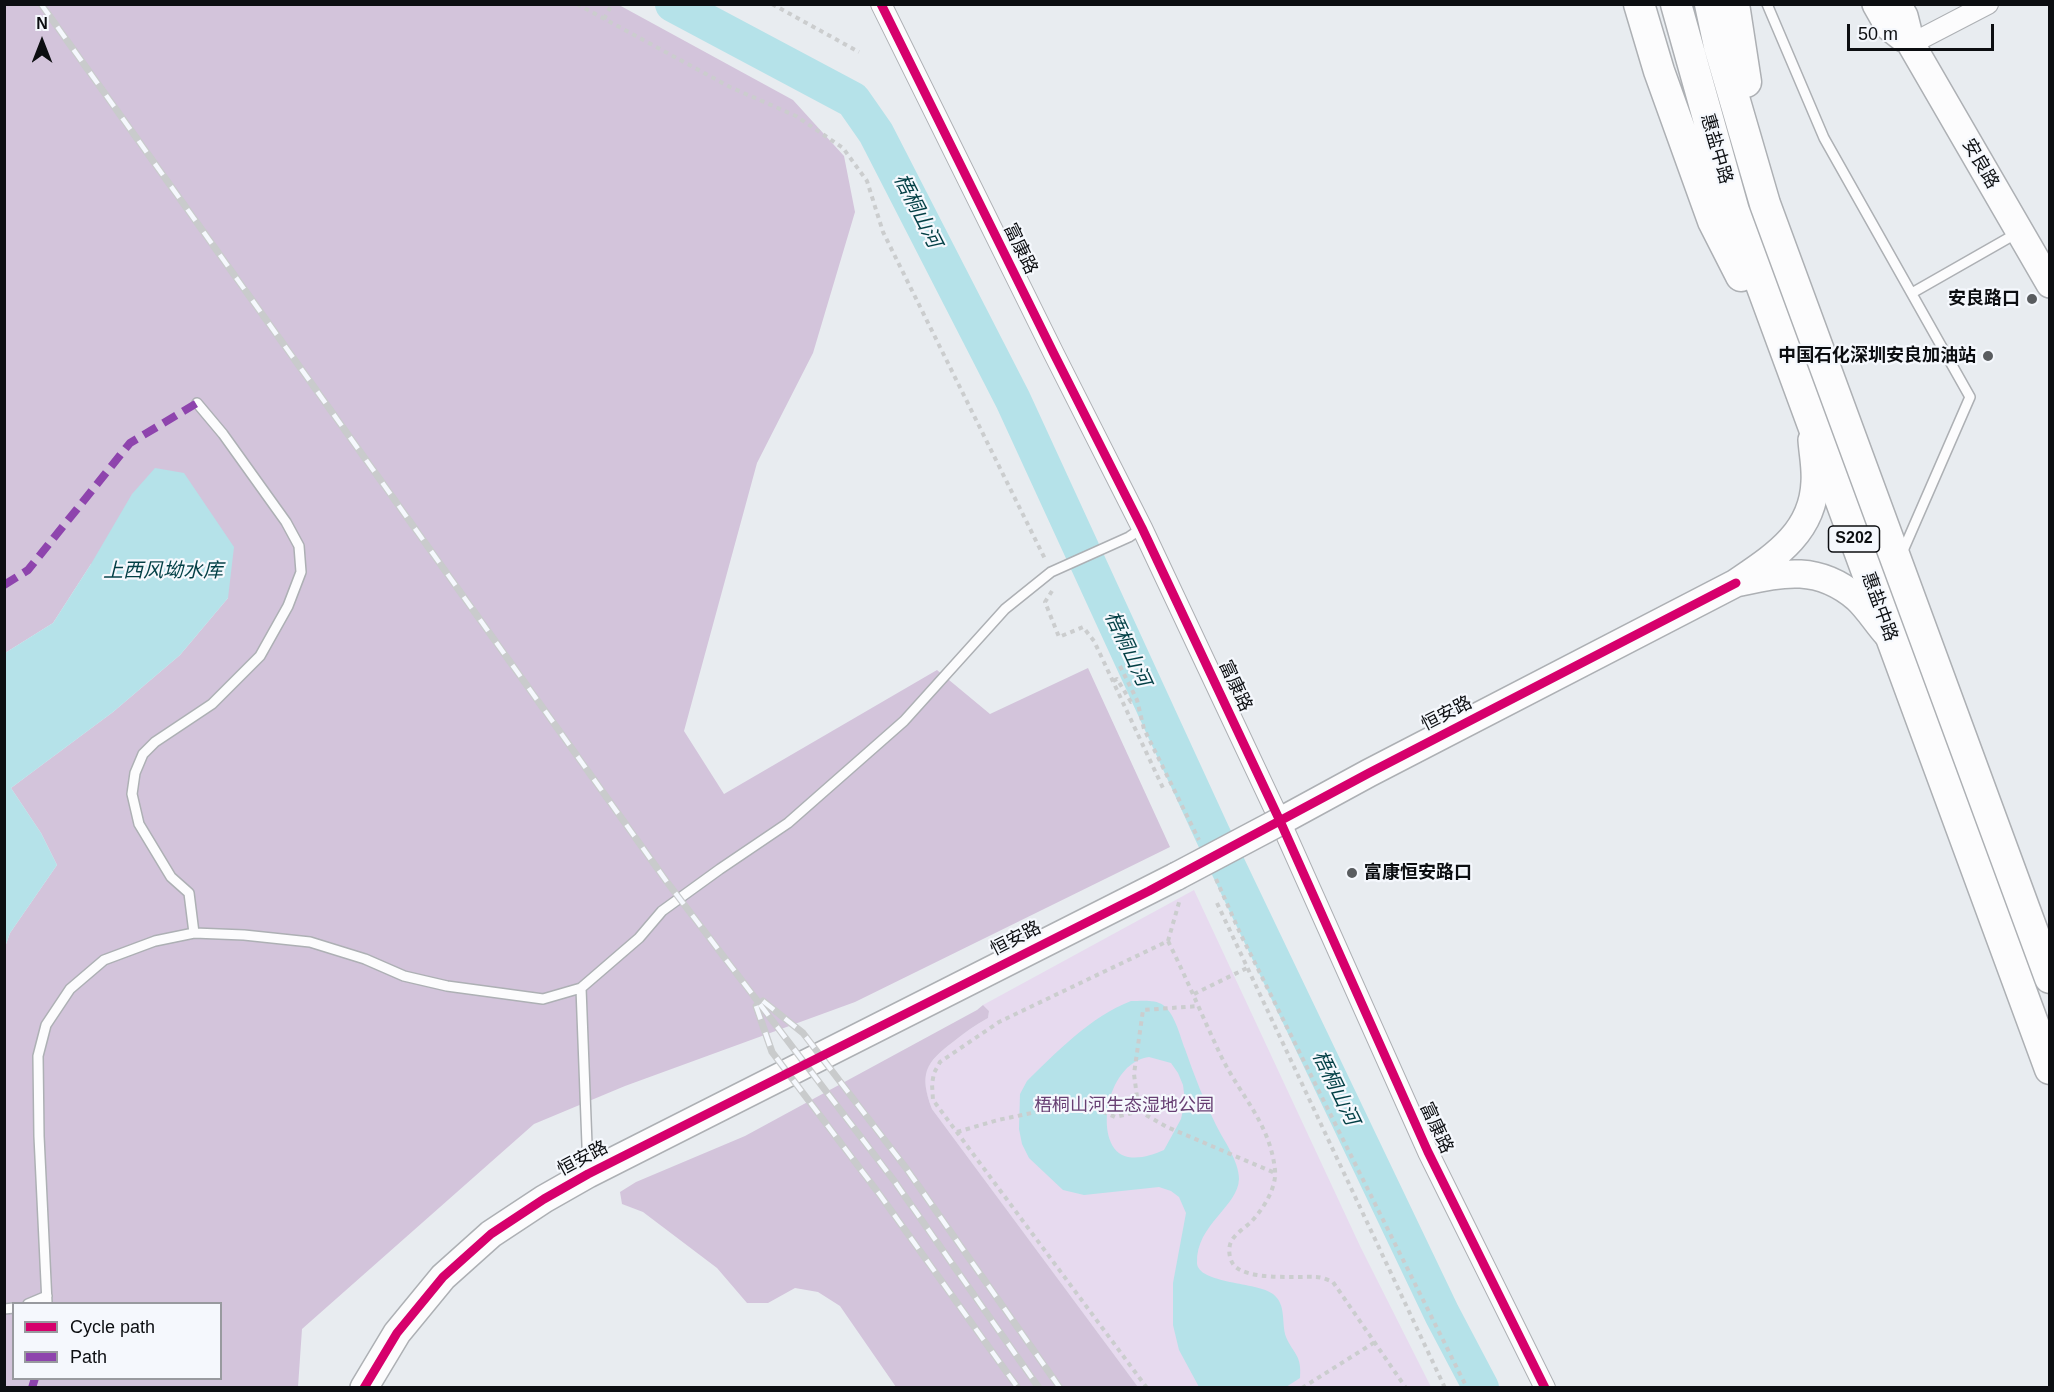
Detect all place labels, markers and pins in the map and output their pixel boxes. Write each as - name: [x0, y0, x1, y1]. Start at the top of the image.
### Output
- place label: 安良路口: [1948, 288, 2020, 310]
- marker: 安良路口: [2025, 292, 2039, 306]
- place label: 中国石化深圳安良加油站: [1778, 345, 1976, 367]
- marker: 中国石化深圳安良加油站: [1981, 349, 1995, 363]
- place label: 富康恒安路口: [1364, 862, 1472, 884]
- marker: 富康恒安路口: [1345, 866, 1359, 880]

